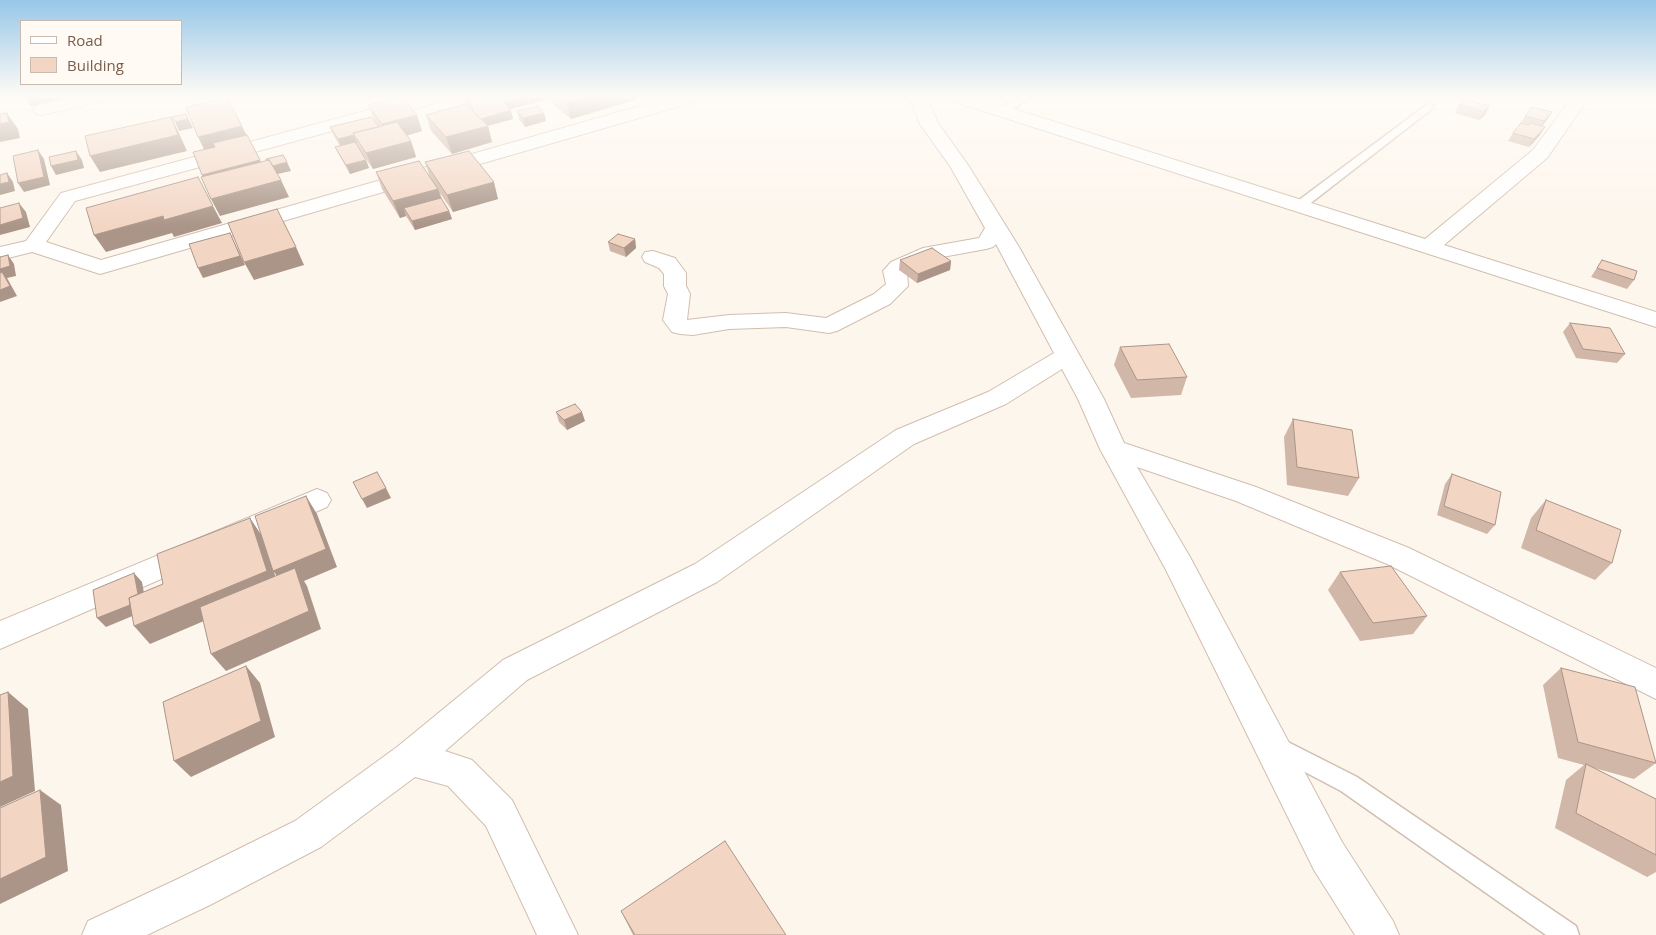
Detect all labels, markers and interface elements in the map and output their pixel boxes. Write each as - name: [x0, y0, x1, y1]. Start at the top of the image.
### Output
- legend: [20, 20, 182, 85]
- text: Road: [67, 30, 103, 50]
- text: Building: [67, 55, 124, 75]

